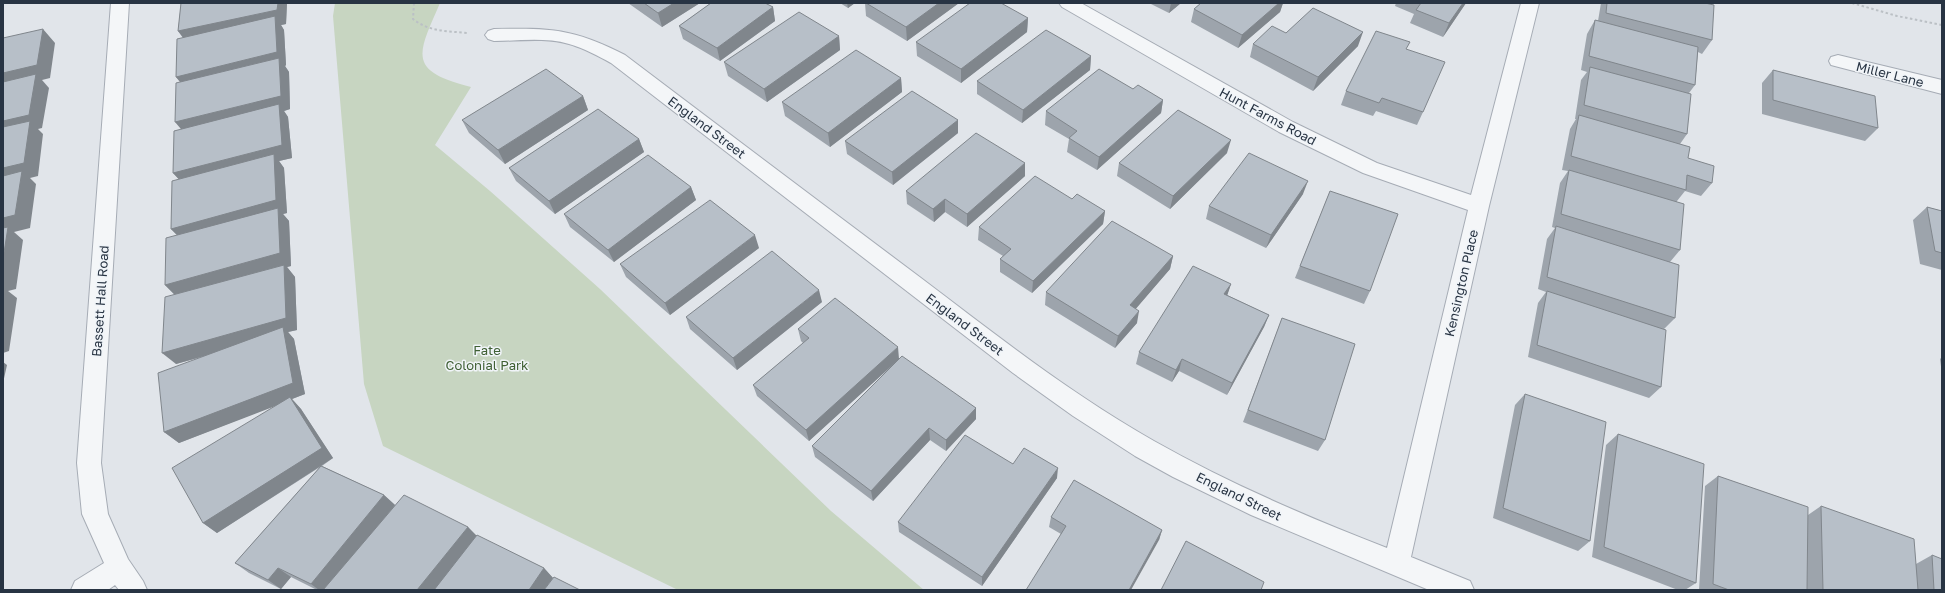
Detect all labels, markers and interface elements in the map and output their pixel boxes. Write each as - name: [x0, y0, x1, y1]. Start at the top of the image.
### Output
- street label: Miller Lane: [1855, 58, 1925, 90]
- street label: Hunt Farms Road: [1217, 84, 1319, 148]
- street label: England Street: [665, 93, 749, 161]
- street label: Kensington Place: [1441, 228, 1481, 338]
- street label: Bassett Hall Road: [88, 245, 112, 357]
- street label: England Street: [923, 290, 1007, 358]
- park label: Fate Colonial Park: [446, 342, 529, 373]
- street label: England Street: [1194, 468, 1284, 524]

